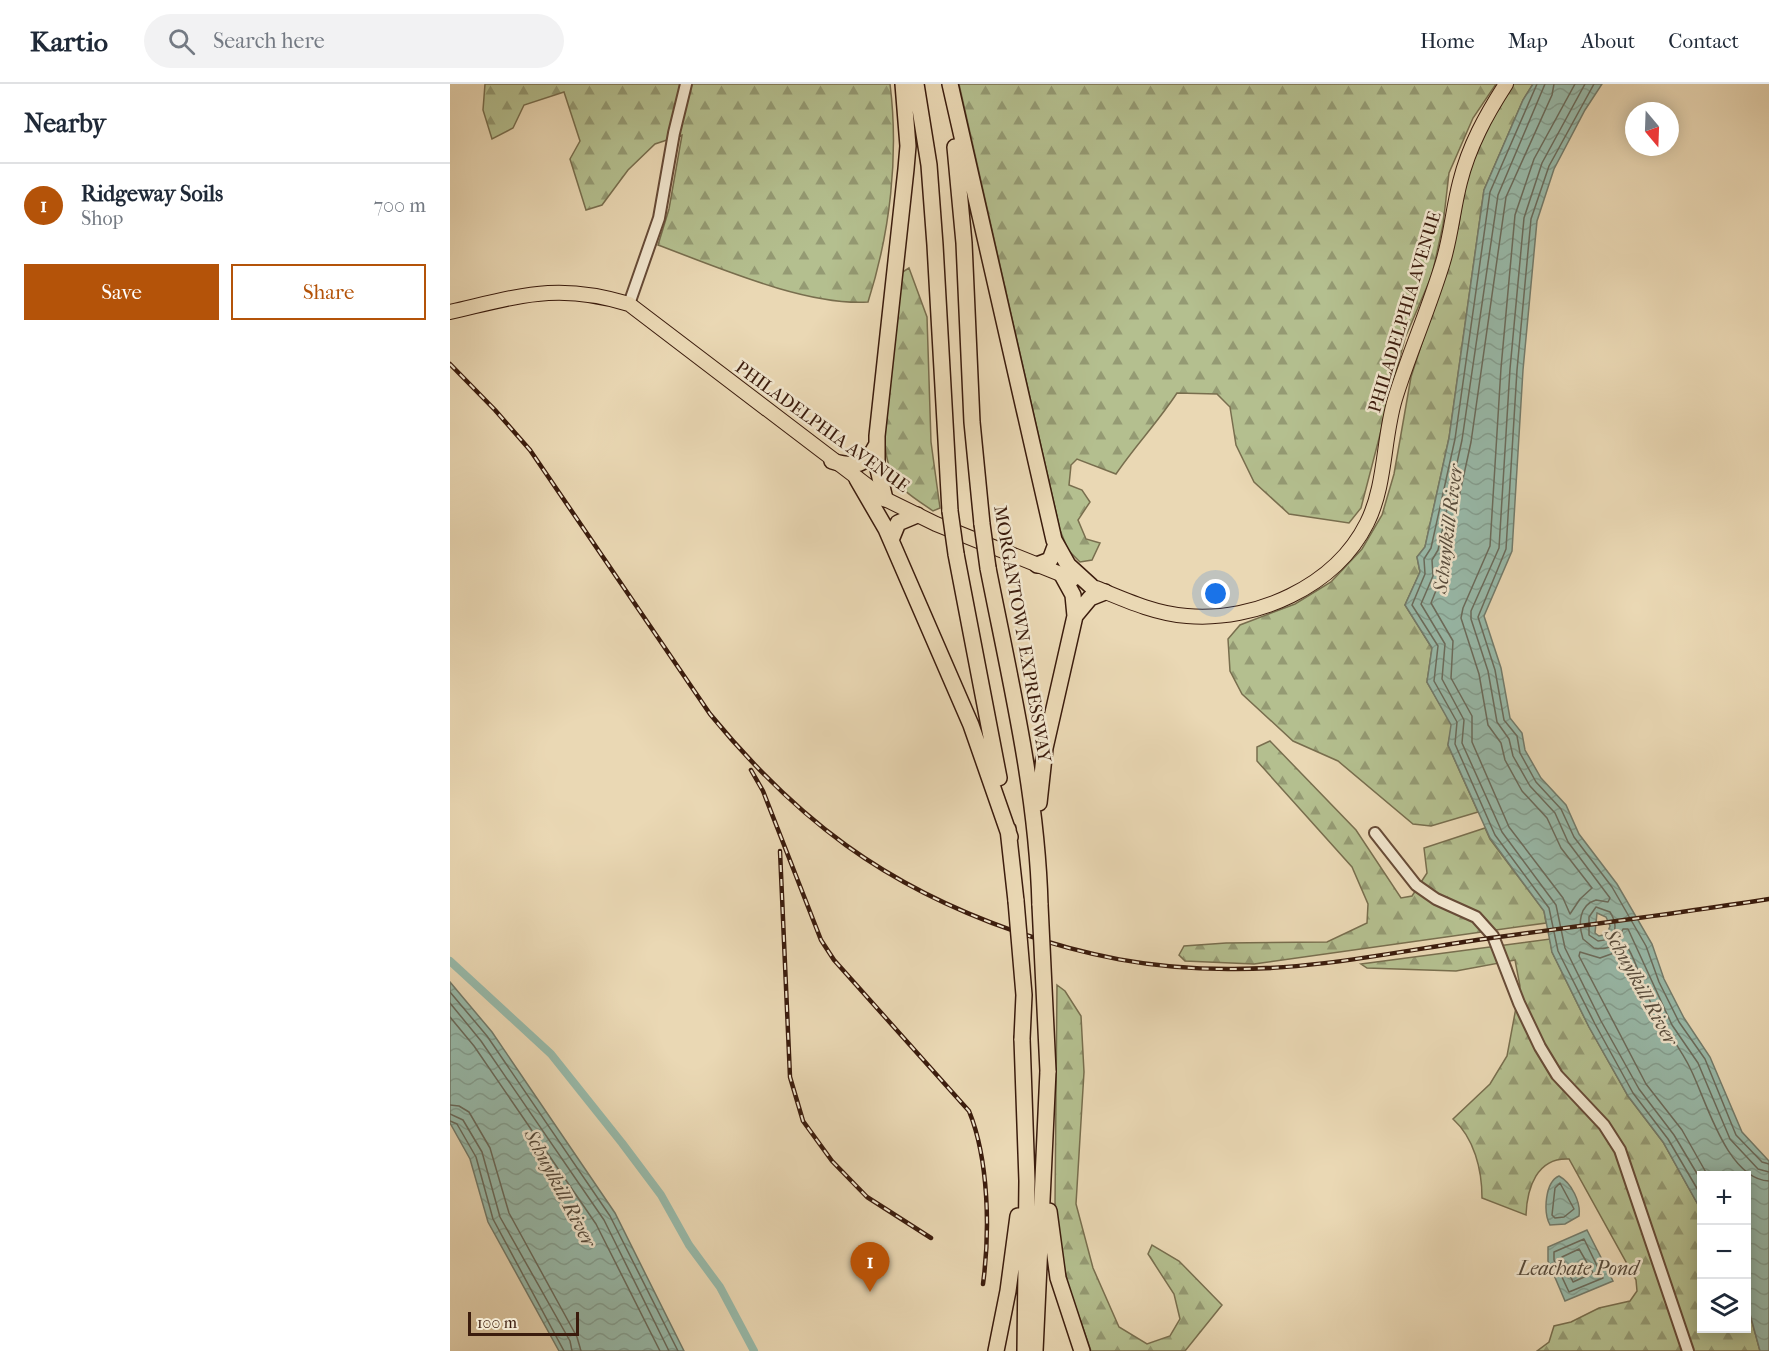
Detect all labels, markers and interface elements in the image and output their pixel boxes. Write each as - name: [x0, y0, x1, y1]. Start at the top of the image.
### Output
- search box: [144, 14, 564, 68]
- text: Kartio: [30, 25, 108, 58]
- icon: search: [165, 25, 198, 58]
- text: Search here: [213, 28, 325, 54]
- text: Home: [1420, 29, 1475, 53]
- text: Map: [1508, 29, 1548, 53]
- text: About: [1581, 29, 1635, 53]
- text: Contact: [1668, 29, 1739, 53]
- north arrow: [1625, 102, 1679, 156]
- text: Nearby: [24, 108, 106, 139]
- text: Ridgeway Soils: [81, 181, 223, 207]
- text: 1: [40, 194, 47, 217]
- text: 700 m: [373, 194, 426, 217]
- text: Shop: [81, 207, 123, 230]
- street label: PHILADELPHIA AVENUE: [1364, 209, 1446, 415]
- button: Save: [24, 264, 219, 320]
- button: Share: [231, 264, 426, 320]
- street label: PHILADELPHIA AVENUE: [731, 357, 913, 497]
- water label: Schuylkill River: [1429, 461, 1468, 596]
- street label: MORGANTOWN EXPRESSWAY: [989, 504, 1055, 765]
- your location: [1201, 579, 1230, 608]
- water label: Schuylkill River: [1599, 924, 1684, 1051]
- water label: Schuylkill River: [519, 1124, 602, 1253]
- map controls: [1697, 1171, 1751, 1333]
- button: +: [1697, 1171, 1751, 1225]
- button: −: [1697, 1225, 1751, 1279]
- pin: 1: [850, 1242, 890, 1292]
- water label: Leachate Pond: [1516, 1257, 1641, 1280]
- button: layers: [1697, 1279, 1751, 1333]
- scale bar: [468, 1309, 579, 1336]
- text: 100 m: [477, 1313, 517, 1332]

